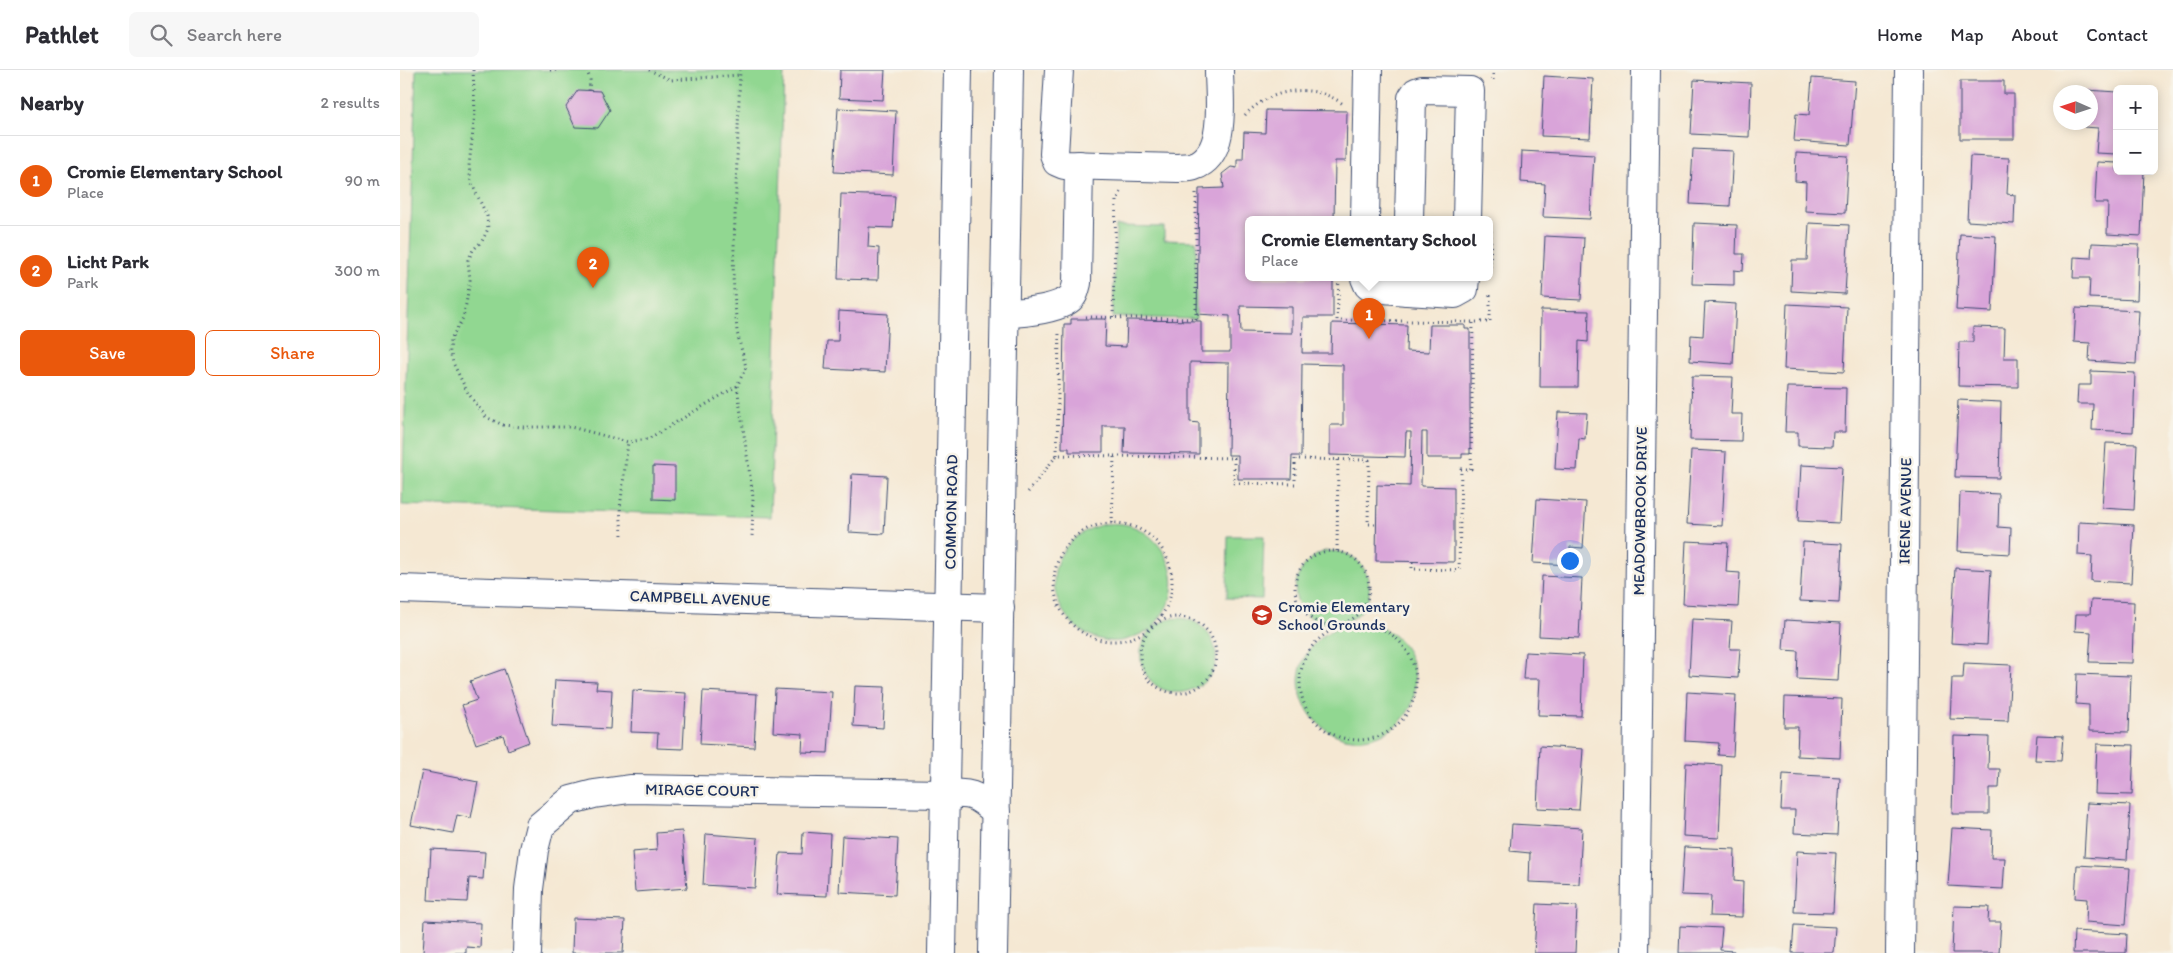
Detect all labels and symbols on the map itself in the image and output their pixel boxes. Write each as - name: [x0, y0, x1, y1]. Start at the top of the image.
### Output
- north arrow: [2053, 85, 2098, 130]
- pin: 2: [577, 247, 609, 288]
- pin: 1: [1353, 298, 1385, 339]
- street label: MEADOWBROOK DRIVE: [1629, 426, 1651, 596]
- street label: COMMON ROAD: [940, 454, 962, 570]
- street label: IRENE AVENUE: [1895, 457, 1915, 565]
- your location: [1557, 548, 1583, 574]
- street label: CAMPBELL AVENUE: [629, 586, 771, 610]
- place label: Cromie Elementary School Grounds: [1278, 597, 1410, 634]
- school or university icon: Cromie Elementary School Grounds: [1250, 603, 1274, 627]
- street label: MIRAGE COURT: [645, 780, 759, 800]

